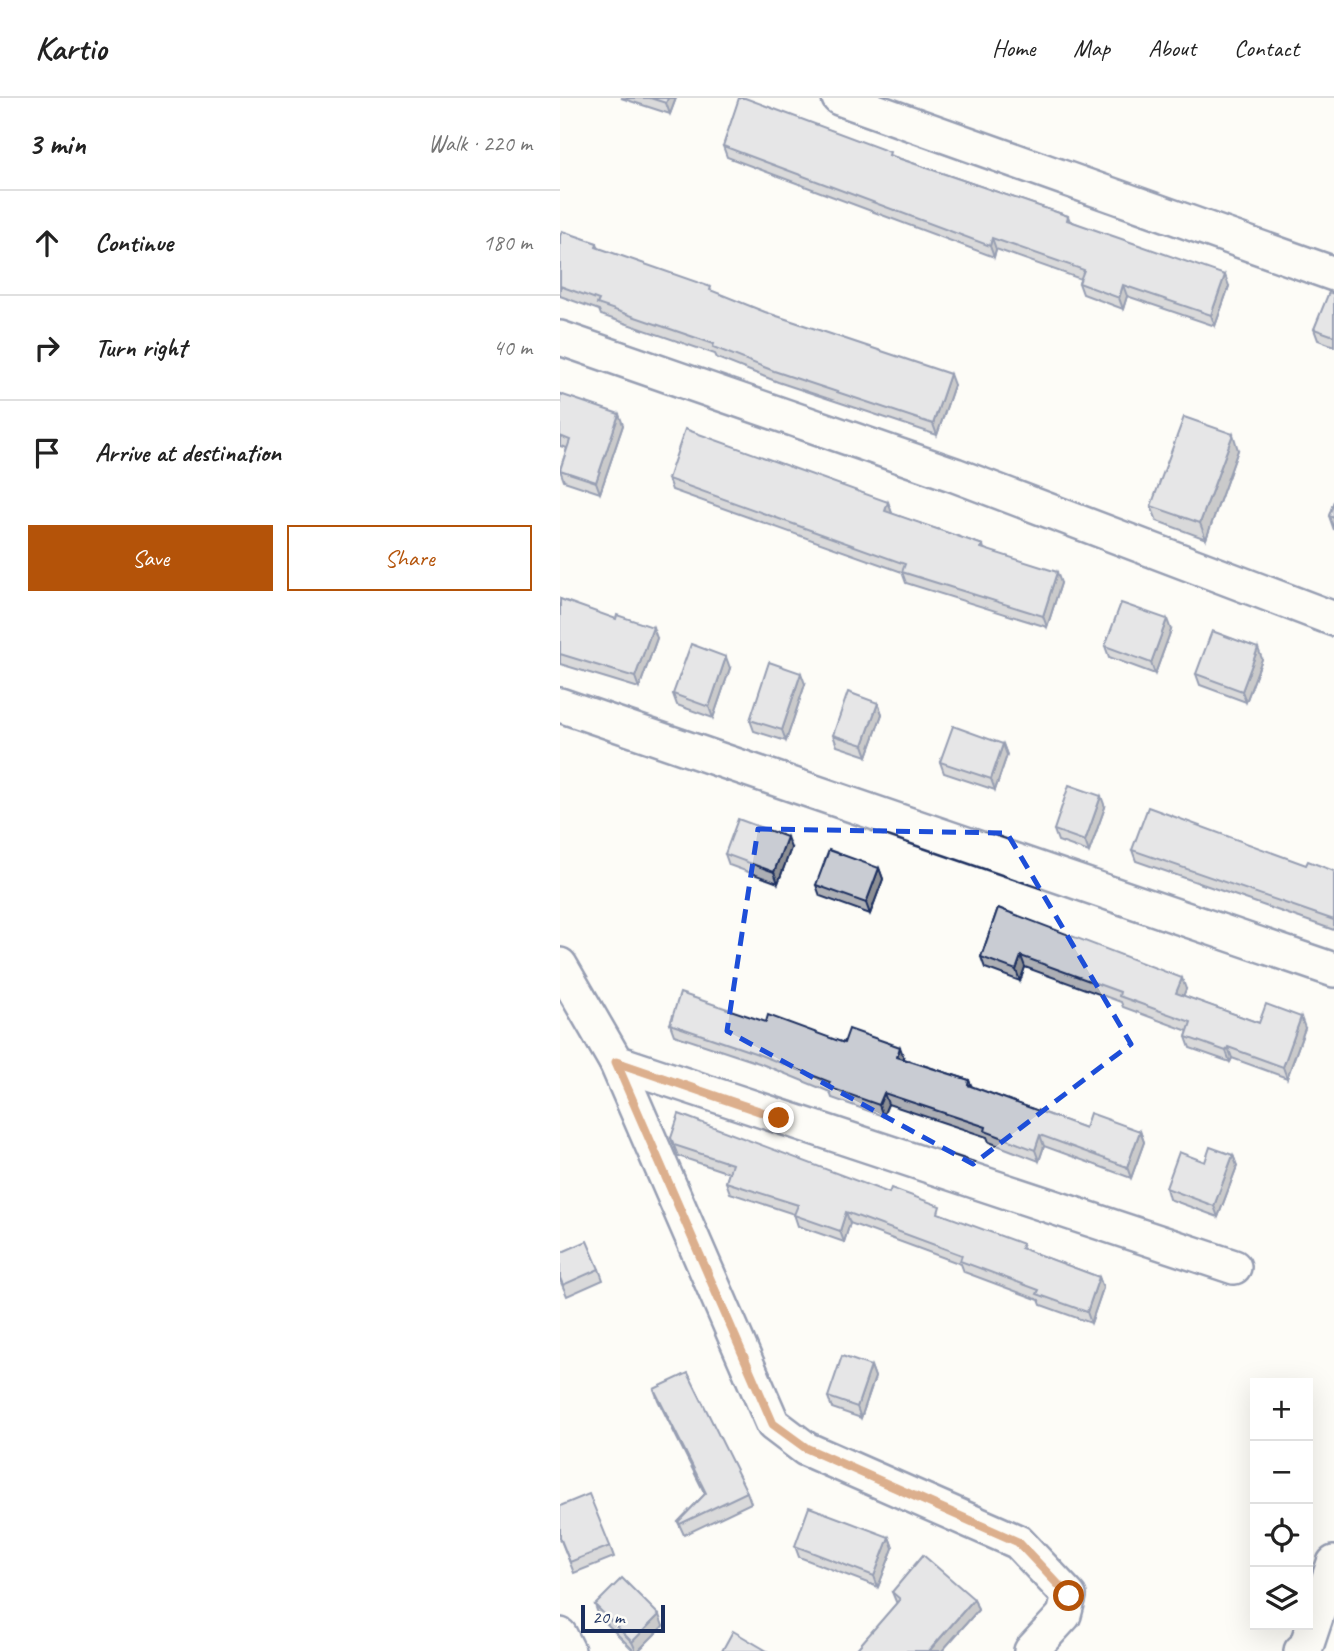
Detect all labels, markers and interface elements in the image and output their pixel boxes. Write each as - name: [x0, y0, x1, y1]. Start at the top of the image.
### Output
- text: Kartio: [35, 27, 106, 69]
- text: Home: [992, 33, 1035, 63]
- text: Map: [1073, 33, 1110, 63]
- text: About: [1148, 33, 1196, 63]
- text: Contact: [1234, 33, 1299, 63]
- text: 3 min: [28, 125, 85, 163]
- text: Walk · 220 m: [428, 129, 532, 158]
- icon: ahead: [28, 224, 66, 262]
- text: Continue: [95, 226, 173, 259]
- text: 180 m: [483, 228, 532, 257]
- icon: right: [28, 329, 66, 367]
- text: Turn right: [95, 331, 186, 364]
- text: 40 m: [493, 333, 532, 362]
- icon: arrive: [28, 434, 66, 472]
- text: Arrive at destination: [95, 436, 281, 469]
- button: Save: [28, 525, 273, 591]
- button: Share: [287, 525, 532, 591]
- route end: [763, 1102, 794, 1133]
- map controls: [1250, 1378, 1313, 1630]
- button: +: [1250, 1378, 1313, 1441]
- button: −: [1250, 1441, 1313, 1504]
- button: locate: [1250, 1504, 1313, 1567]
- button: layers: [1250, 1567, 1313, 1630]
- route start: [1053, 1580, 1084, 1611]
- scale bar: [581, 1602, 665, 1634]
- text: 20 m: [592, 1605, 624, 1629]

